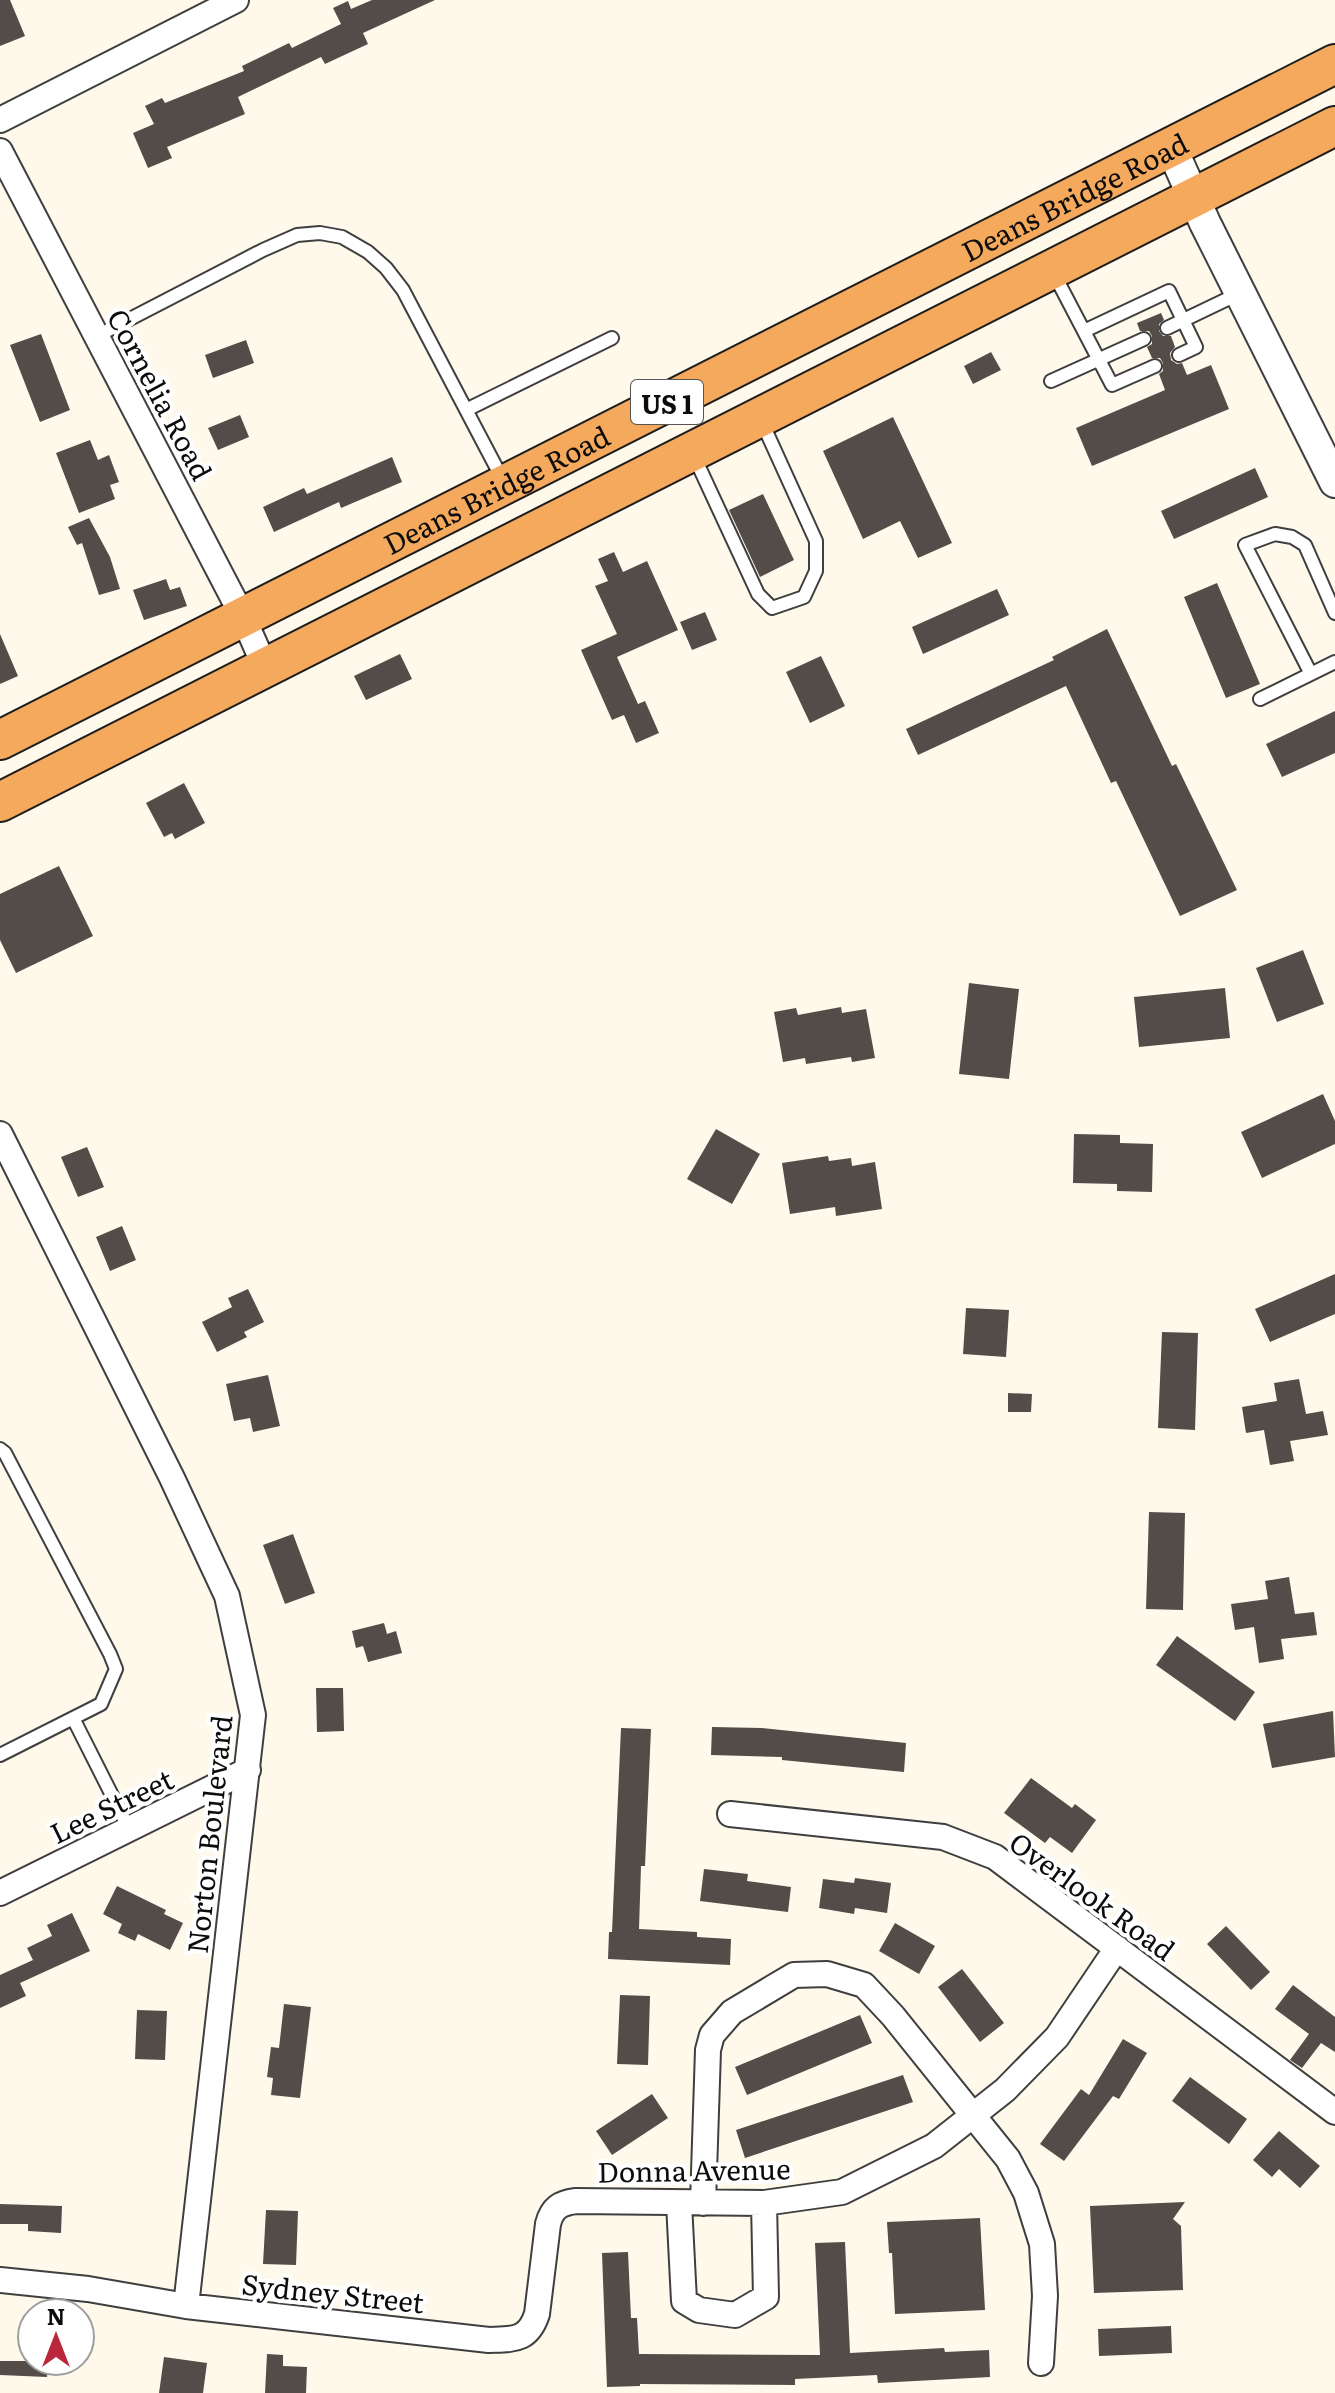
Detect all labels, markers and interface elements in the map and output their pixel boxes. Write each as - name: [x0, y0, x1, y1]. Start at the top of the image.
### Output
- street label: Deans Bridge Road: [954, 121, 1195, 271]
- street label: Cornelia Road: [98, 301, 224, 487]
- road number: US 1: [631, 380, 703, 424]
- street label: Deans Bridge Road: [376, 414, 616, 564]
- street label: Norton Boulevard: [175, 1713, 241, 1955]
- street label: Lee Street: [42, 1757, 180, 1853]
- street label: Overlook Road: [1001, 1820, 1185, 1970]
- street label: Donna Avenue: [597, 2146, 791, 2192]
- street label: Sydney Street: [240, 2262, 427, 2323]
- north arrow: [16, 2297, 96, 2377]
- text: N: [47, 2299, 65, 2332]

